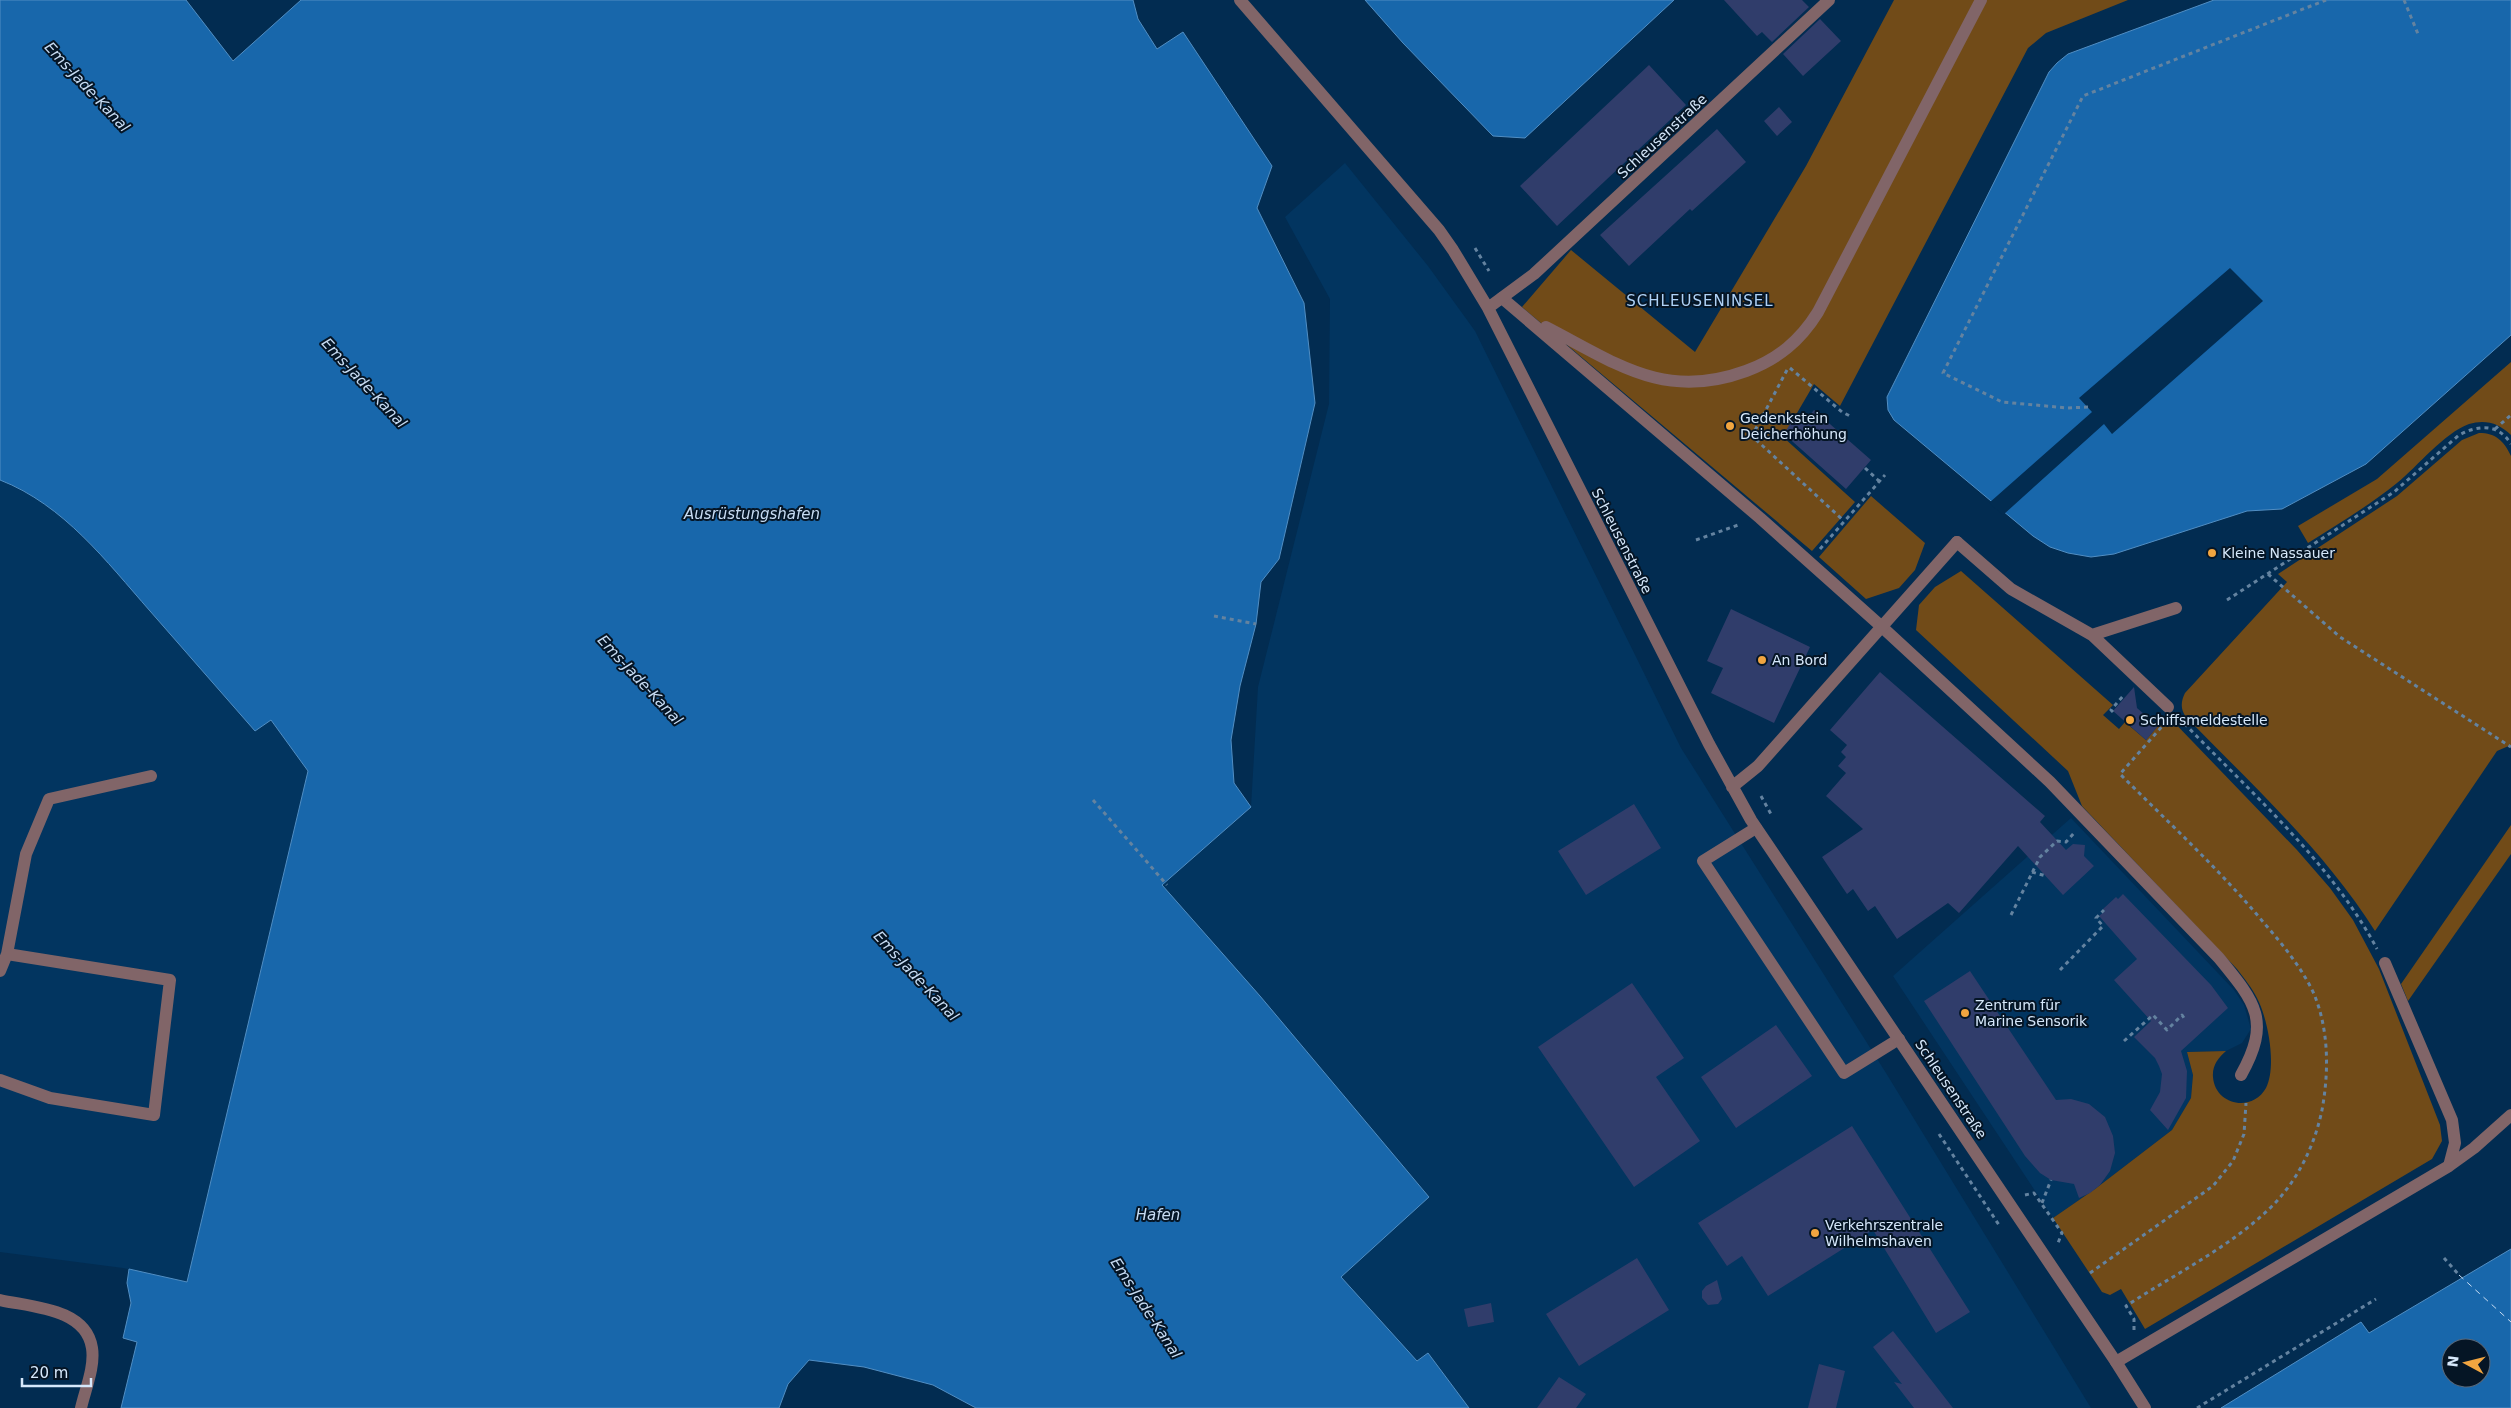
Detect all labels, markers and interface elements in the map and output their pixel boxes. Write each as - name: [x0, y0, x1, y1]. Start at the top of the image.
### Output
- water label: Ems-Jade-Kanal: [41, 38, 134, 136]
- street label: Schleusenstraße: [1614, 91, 1710, 181]
- district label: SCHLEUSENINSEL: [1626, 292, 1774, 310]
- water label: Ems-Jade-Kanal: [318, 334, 411, 432]
- place label: Gedenkstein Deicherhöhung: [1740, 410, 1847, 442]
- marker: Gedenkstein Deicherhöhung: [1724, 420, 1736, 432]
- street label: Schleusenstraße: [1589, 486, 1655, 596]
- water label: Ausrüstungshafen: [683, 505, 820, 523]
- place label: Kleine Nassauer: [2222, 545, 2335, 561]
- marker: Kleine Nassauer: [2206, 547, 2218, 559]
- water label: Ems-Jade-Kanal: [594, 631, 687, 729]
- place label: An Bord: [1772, 652, 1827, 668]
- marker: An Bord: [1756, 654, 1768, 666]
- place label: Schiffsmeldestelle: [2140, 712, 2268, 728]
- marker: Schiffsmeldestelle: [2124, 714, 2136, 726]
- water label: Ems-Jade-Kanal: [870, 927, 963, 1025]
- place label: Zentrum für Marine Sensorik: [1975, 997, 2088, 1029]
- marker: Zentrum für Marine Sensorik: [1959, 1007, 1971, 1019]
- street label: Schleusenstraße: [1912, 1036, 1990, 1142]
- water label: Hafen: [1136, 1206, 1180, 1224]
- place label: Verkehrszentrale Wilhelmshaven: [1825, 1217, 1943, 1249]
- marker: Verkehrszentrale Wilhelmshaven: [1809, 1227, 1821, 1239]
- water label: Ems-Jade-Kanal: [1107, 1254, 1186, 1362]
- north arrow: [2441, 1338, 2491, 1388]
- text: N: [2444, 1355, 2462, 1368]
- scale bar: [22, 1356, 91, 1388]
- text: 20 m: [30, 1364, 68, 1382]

